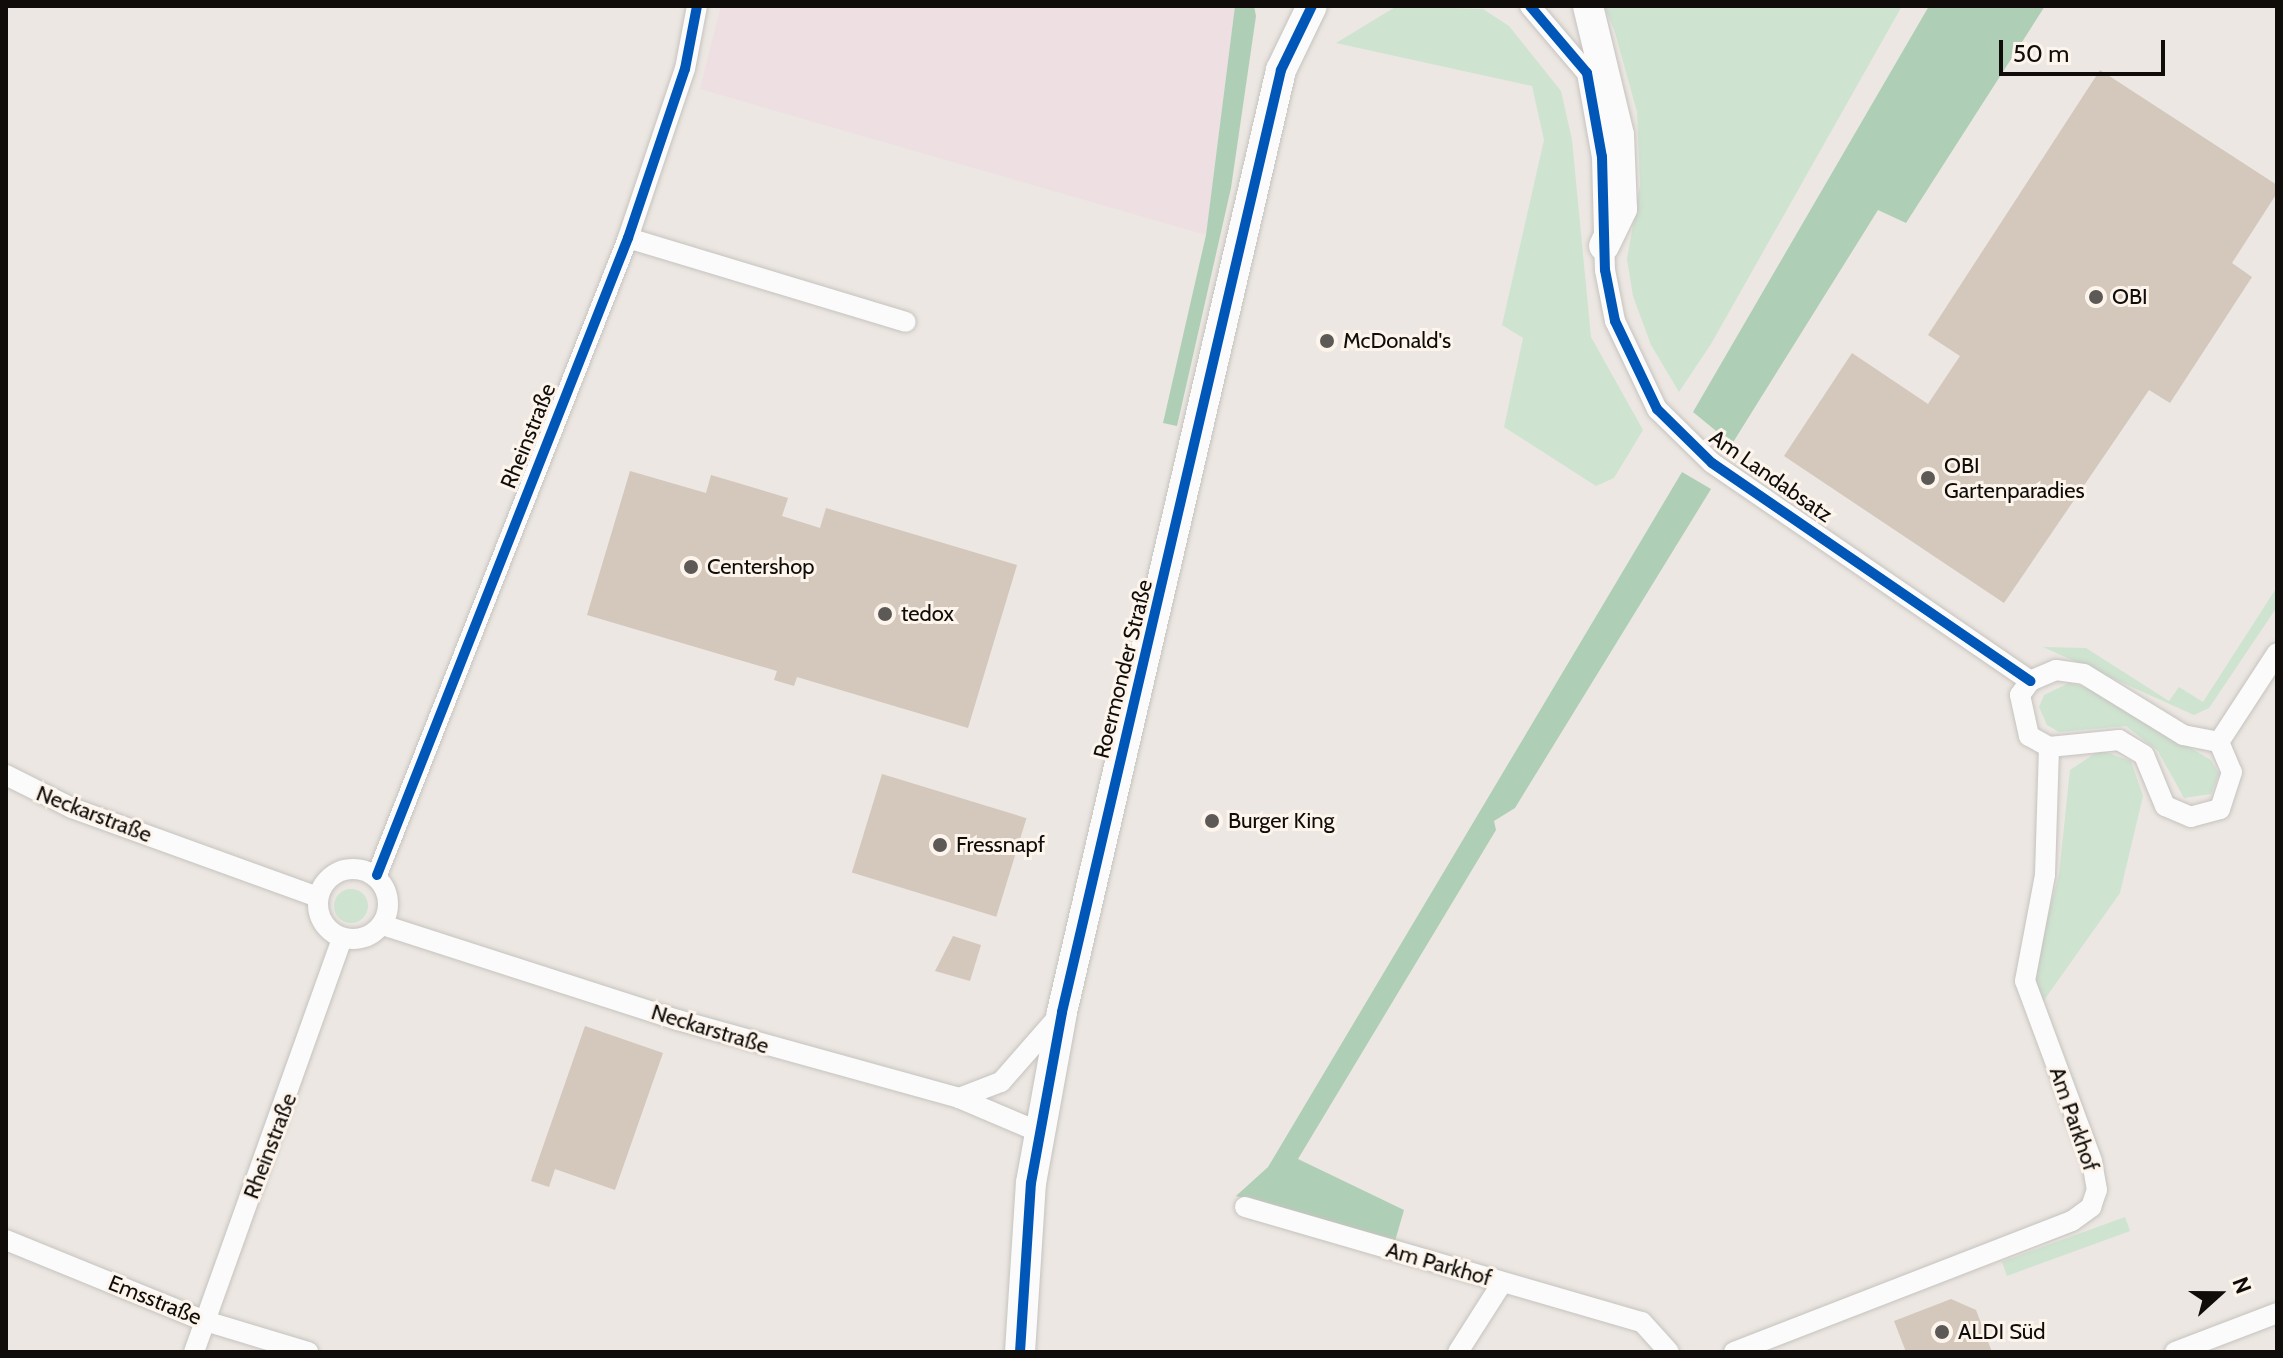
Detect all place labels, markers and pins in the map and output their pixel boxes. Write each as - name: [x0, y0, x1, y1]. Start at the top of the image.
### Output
- place label: OBI: [2112, 284, 2148, 310]
- marker: OBI: [2087, 288, 2105, 306]
- place label: McDonald's: [1343, 328, 1451, 354]
- marker: McDonald's: [1318, 332, 1336, 350]
- place label: OBI Gartenparadies: [1944, 452, 2085, 504]
- marker: OBI Gartenparadies: [1919, 469, 1937, 487]
- place label: Centershop: [707, 554, 815, 580]
- marker: Centershop: [682, 558, 700, 576]
- place label: tedox: [901, 601, 954, 627]
- marker: tedox: [876, 605, 894, 623]
- place label: Burger King: [1228, 808, 1334, 834]
- marker: Burger King: [1203, 812, 1221, 830]
- place label: Fressnapf: [956, 832, 1045, 858]
- marker: Fressnapf: [931, 836, 949, 854]
- place label: ALDI Süd: [1958, 1319, 2046, 1345]
- marker: ALDI Süd: [1933, 1323, 1951, 1341]

